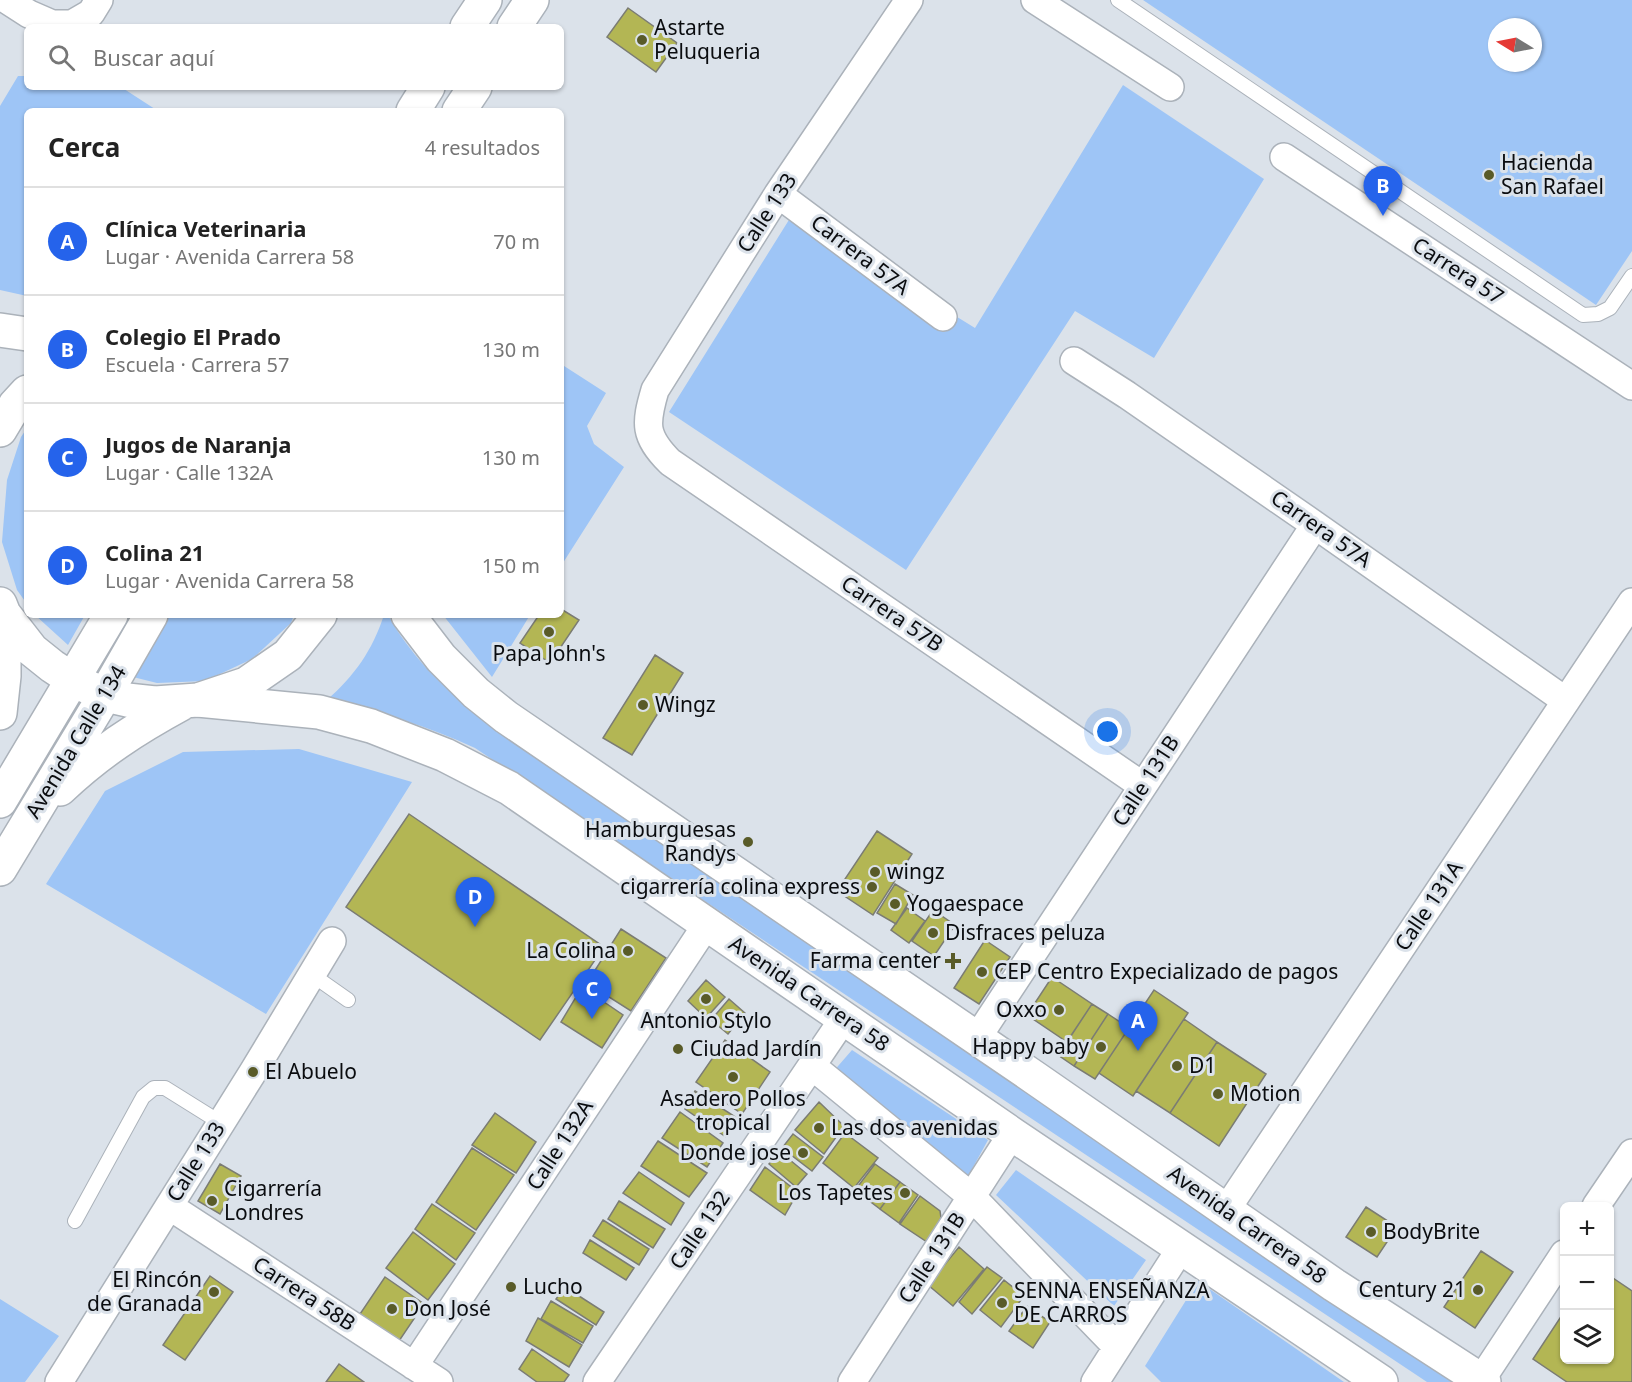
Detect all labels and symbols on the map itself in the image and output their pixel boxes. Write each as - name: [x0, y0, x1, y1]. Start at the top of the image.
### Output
- place label: Astarte Peluqueria: [654, 13, 761, 65]
- north arrow: [1488, 18, 1542, 72]
- marker: Astarte Peluqueria: [635, 33, 649, 47]
- place label: Hacienda San Rafael: [1501, 148, 1604, 200]
- pin: B: [1364, 166, 1402, 216]
- street label: Calle 133: [730, 167, 802, 257]
- marker: Hacienda San Rafael: [1482, 168, 1496, 182]
- street label: Carrera 57A: [806, 208, 916, 301]
- street label: Carrera 57: [1408, 230, 1510, 310]
- street label: Carrera 57A: [1266, 483, 1378, 573]
- street label: Carrera 57B: [836, 569, 949, 657]
- marker: Papa John's: [542, 625, 556, 639]
- place label: Papa John's: [493, 639, 605, 667]
- street label: Avenida Calle 134: [18, 660, 132, 823]
- place label: Wingz: [655, 690, 716, 718]
- marker: Wingz: [636, 698, 650, 712]
- your location: [1093, 717, 1122, 746]
- street label: Calle 131B: [1105, 730, 1185, 831]
- place label: Hamburguesas Randys: [585, 815, 736, 867]
- marker: Hamburguesas Randys: [741, 835, 755, 849]
- street label: Calle 131A: [1388, 855, 1469, 956]
- place label: wingz: [887, 857, 945, 885]
- marker: wingz: [868, 865, 882, 879]
- place label: cigarrería colina express: [620, 872, 860, 900]
- pin: D: [456, 878, 494, 927]
- marker: cigarrería colina express: [865, 880, 879, 894]
- place label: Yogaespace: [907, 889, 1024, 917]
- marker: Yogaespace: [888, 897, 902, 911]
- place label: Disfraces peluza: [945, 918, 1105, 946]
- marker: Disfraces peluza: [926, 926, 940, 940]
- street label: Avenida Carrera 58: [724, 929, 895, 1057]
- place label: La Colina: [526, 936, 616, 964]
- marker: La Colina: [621, 944, 635, 958]
- place label: Farma center: [810, 946, 941, 974]
- marker: Farma center: [946, 954, 960, 968]
- place label: CEP Centro Expecializado de pagos: [994, 957, 1338, 985]
- marker: CEP Centro Expecializado de pagos: [975, 965, 989, 979]
- pin: C: [572, 970, 612, 1019]
- marker: Antonio Stylo: [699, 992, 713, 1006]
- place label: Oxxo: [996, 995, 1047, 1023]
- pin: A: [1118, 1002, 1158, 1051]
- marker: Oxxo: [1052, 1003, 1066, 1017]
- place label: Antonio Stylo: [640, 1006, 772, 1034]
- place label: Happy baby: [972, 1032, 1089, 1060]
- place label: Ciudad Jardín: [690, 1034, 822, 1062]
- marker: Happy baby: [1094, 1040, 1108, 1054]
- marker: Ciudad Jardín: [671, 1042, 685, 1056]
- place label: D1: [1189, 1051, 1216, 1079]
- place label: El Abuelo: [265, 1057, 357, 1085]
- marker: D1: [1170, 1059, 1184, 1073]
- marker: El Abuelo: [246, 1065, 260, 1079]
- marker: Asadero Pollos tropical: [726, 1070, 740, 1084]
- place label: Motion: [1230, 1079, 1300, 1107]
- place label: Asadero Pollos tropical: [660, 1084, 806, 1136]
- marker: Motion: [1211, 1087, 1225, 1101]
- street label: Calle 132A: [519, 1093, 599, 1195]
- place label: Las dos avenidas: [831, 1113, 998, 1141]
- street label: Calle 133: [160, 1116, 231, 1207]
- marker: Las dos avenidas: [812, 1121, 826, 1135]
- place label: Donde jose: [680, 1138, 791, 1166]
- marker: Donde jose: [796, 1146, 810, 1160]
- street label: Avenida Carrera 58: [1163, 1159, 1333, 1290]
- place label: Cigarrería Londres: [224, 1174, 322, 1226]
- place label: Los Tapetes: [778, 1178, 893, 1206]
- street label: Calle 132: [663, 1185, 736, 1274]
- marker: Los Tapetes: [898, 1186, 912, 1200]
- marker: Cigarrería Londres: [205, 1194, 219, 1208]
- street label: Calle 131B: [891, 1207, 971, 1308]
- place label: BodyBrite: [1383, 1217, 1480, 1245]
- marker: BodyBrite: [1364, 1225, 1378, 1239]
- street label: Carrera 58B: [248, 1250, 361, 1337]
- place label: El Rincón de Granada: [87, 1265, 202, 1317]
- place label: Lucho: [523, 1272, 583, 1300]
- place label: Century 21: [1358, 1275, 1466, 1303]
- place label: SENNA ENSEÑANZA DE CARROS: [1014, 1276, 1210, 1328]
- marker: Lucho: [504, 1280, 518, 1294]
- marker: Century 21: [1471, 1283, 1485, 1297]
- marker: El Rincón de Granada: [207, 1285, 221, 1299]
- place label: Don José: [404, 1294, 491, 1322]
- marker: SENNA ENSEÑANZA DE CARROS: [995, 1296, 1009, 1310]
- marker: Don José: [385, 1302, 399, 1316]

